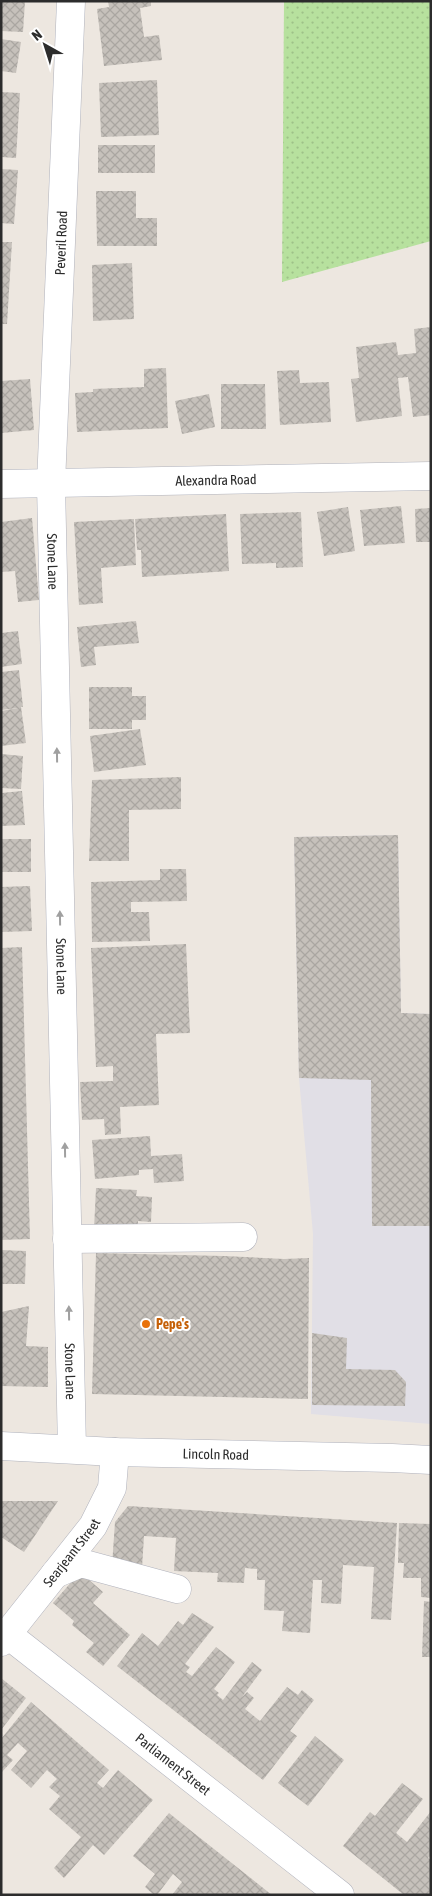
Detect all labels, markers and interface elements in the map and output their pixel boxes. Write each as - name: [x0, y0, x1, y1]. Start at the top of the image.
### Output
- north arrow: [20, 20, 70, 70]
- text: N: [29, 26, 45, 44]
- street label: Peveril Road: [52, 210, 70, 276]
- street label: Alexandra Road: [175, 471, 257, 489]
- street label: Stone Lane: [44, 533, 61, 590]
- one-way arrow: [53, 747, 61, 763]
- one-way arrow: [56, 909, 64, 925]
- street label: Stone Lane: [53, 938, 70, 995]
- one-way arrow: [61, 1142, 69, 1158]
- one-way arrow: [65, 1304, 73, 1320]
- place label: Pepe's: [156, 1316, 189, 1332]
- marker: Pepe's: [140, 1318, 152, 1330]
- street label: Stone Lane: [62, 1343, 79, 1400]
- street label: Lincoln Road: [182, 1445, 249, 1463]
- street label: Searjeant Street: [40, 1516, 103, 1590]
- street label: Parliament Street: [132, 1730, 214, 1798]

